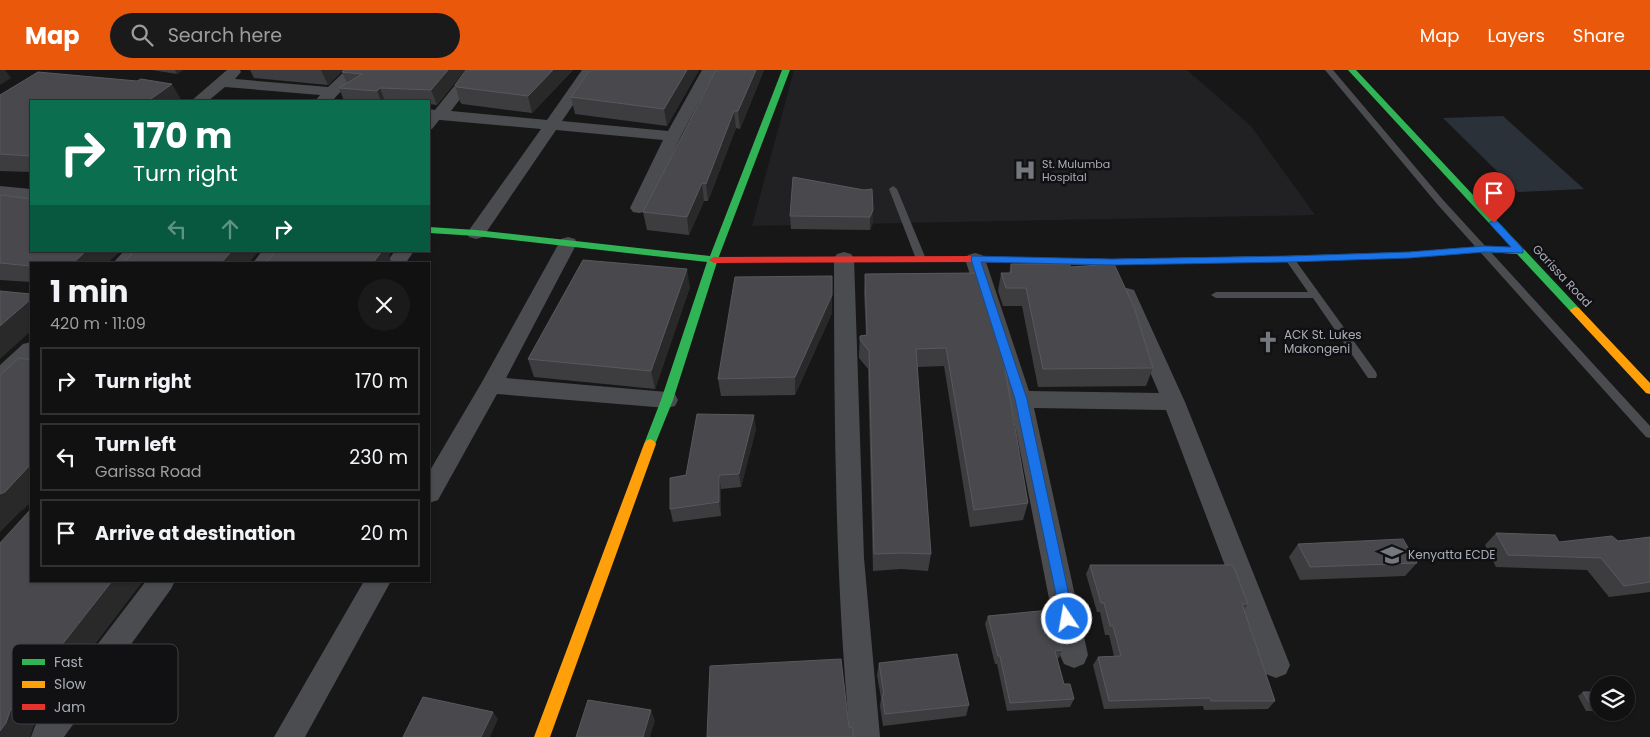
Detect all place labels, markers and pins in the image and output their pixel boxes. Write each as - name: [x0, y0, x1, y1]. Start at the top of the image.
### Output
- place label: St. Mulumba Hospital: [1042, 156, 1110, 185]
- hospital icon: St. Mulumba Hospital: [1012, 157, 1038, 183]
- pin: [1473, 172, 1515, 223]
- place label: ACK St. Lukes Makongeni: [1284, 326, 1362, 357]
- church icon: ACK St. Lukes Makongeni: [1255, 329, 1281, 355]
- school or university icon: Kenyatta ECDE: [1379, 542, 1405, 568]
- place label: Kenyatta ECDE: [1408, 546, 1495, 563]

